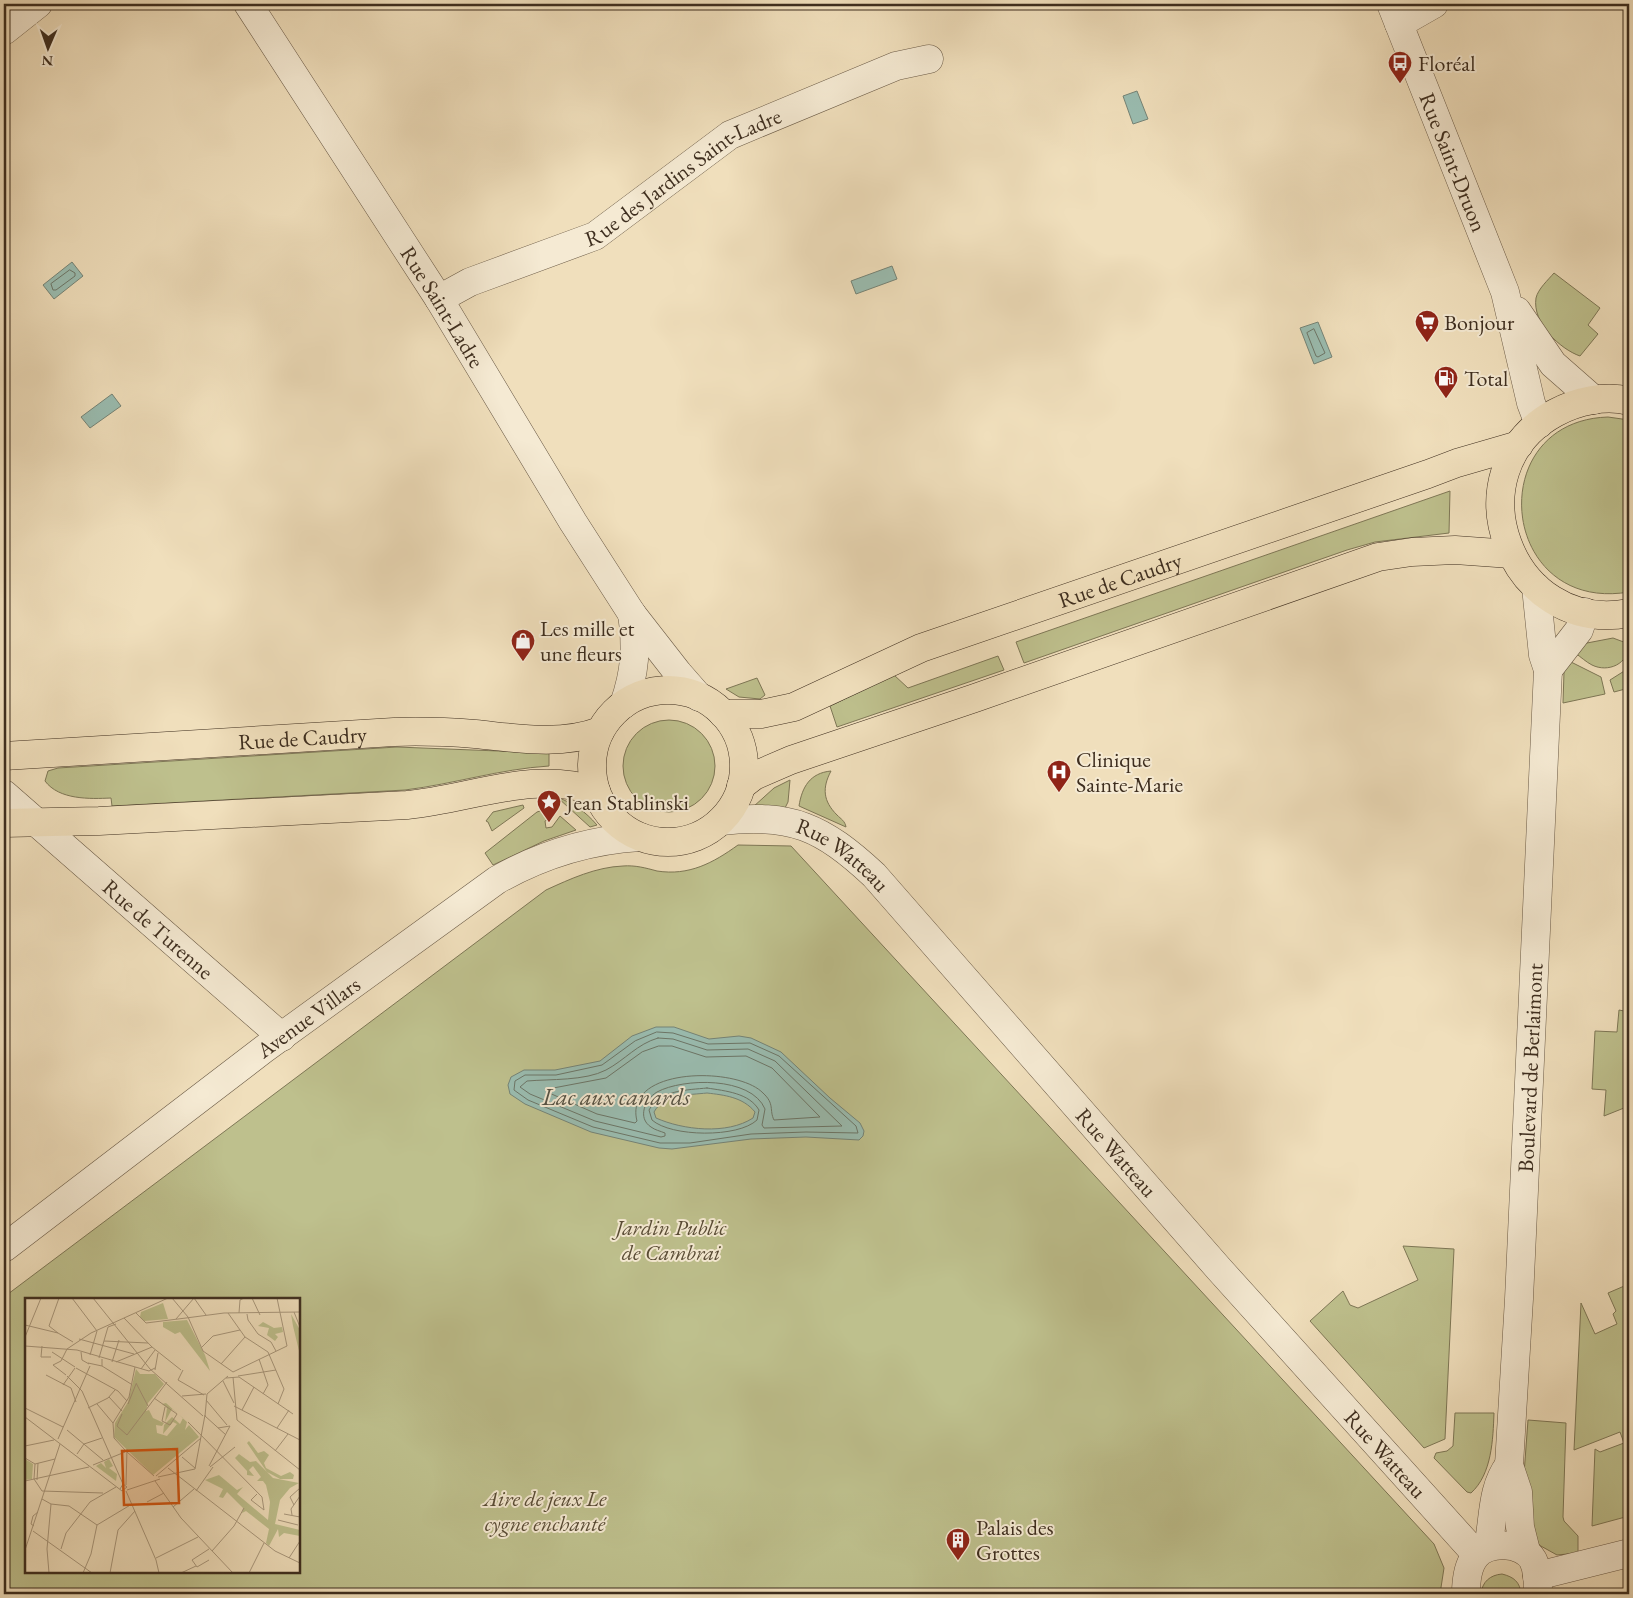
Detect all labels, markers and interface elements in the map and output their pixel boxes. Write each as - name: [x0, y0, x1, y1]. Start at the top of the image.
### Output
- north arrow: [22, 22, 72, 72]
- place label: Floréal: [1418, 49, 1475, 78]
- bus stop icon: Floréal: [1387, 50, 1413, 84]
- text: N: [41, 52, 54, 70]
- street label: Rue Saint-Druon: [1413, 88, 1494, 236]
- street label: Rue des Jardins Saint-Ladre: [581, 101, 786, 253]
- street label: Rue Saint-Ladre: [394, 241, 491, 374]
- place label: Bonjour: [1444, 308, 1515, 337]
- supermarket icon: Bonjour: [1414, 309, 1440, 343]
- place label: Total: [1464, 364, 1508, 393]
- fuel station icon: Total: [1433, 365, 1459, 399]
- street label: Rue de Caudry: [1054, 546, 1186, 615]
- place label: Les mille et une fleurs: [540, 614, 635, 668]
- shop icon: Les mille et une fleurs: [510, 628, 536, 662]
- street label: Rue de Caudry: [237, 720, 368, 757]
- place label: Clinique Sainte-Marie: [1076, 745, 1183, 799]
- hospital icon: Clinique Sainte-Marie: [1046, 759, 1072, 793]
- place label: Jean Stablinski: [564, 788, 689, 817]
- place icon: Jean Stablinski: [536, 789, 562, 823]
- street label: Rue Watteau: [792, 811, 896, 898]
- street label: Rue de Turenne: [96, 873, 220, 986]
- street label: Boulevard de Berlaimont: [1511, 963, 1549, 1173]
- street label: Avenue Villars: [250, 970, 366, 1065]
- water label: Lac aux canards: [541, 1081, 690, 1112]
- street label: Rue Watteau: [1069, 1102, 1164, 1204]
- park label: Jardin Public de Cambrai: [611, 1213, 727, 1267]
- inset map: [25, 1298, 300, 1573]
- street label: Rue Watteau: [1338, 1404, 1433, 1505]
- park label: Aire de jeux Le cygne enchanté: [482, 1484, 608, 1538]
- place label: Palais des Grottes: [976, 1513, 1054, 1567]
- building icon: Palais des Grottes: [945, 1527, 971, 1561]

